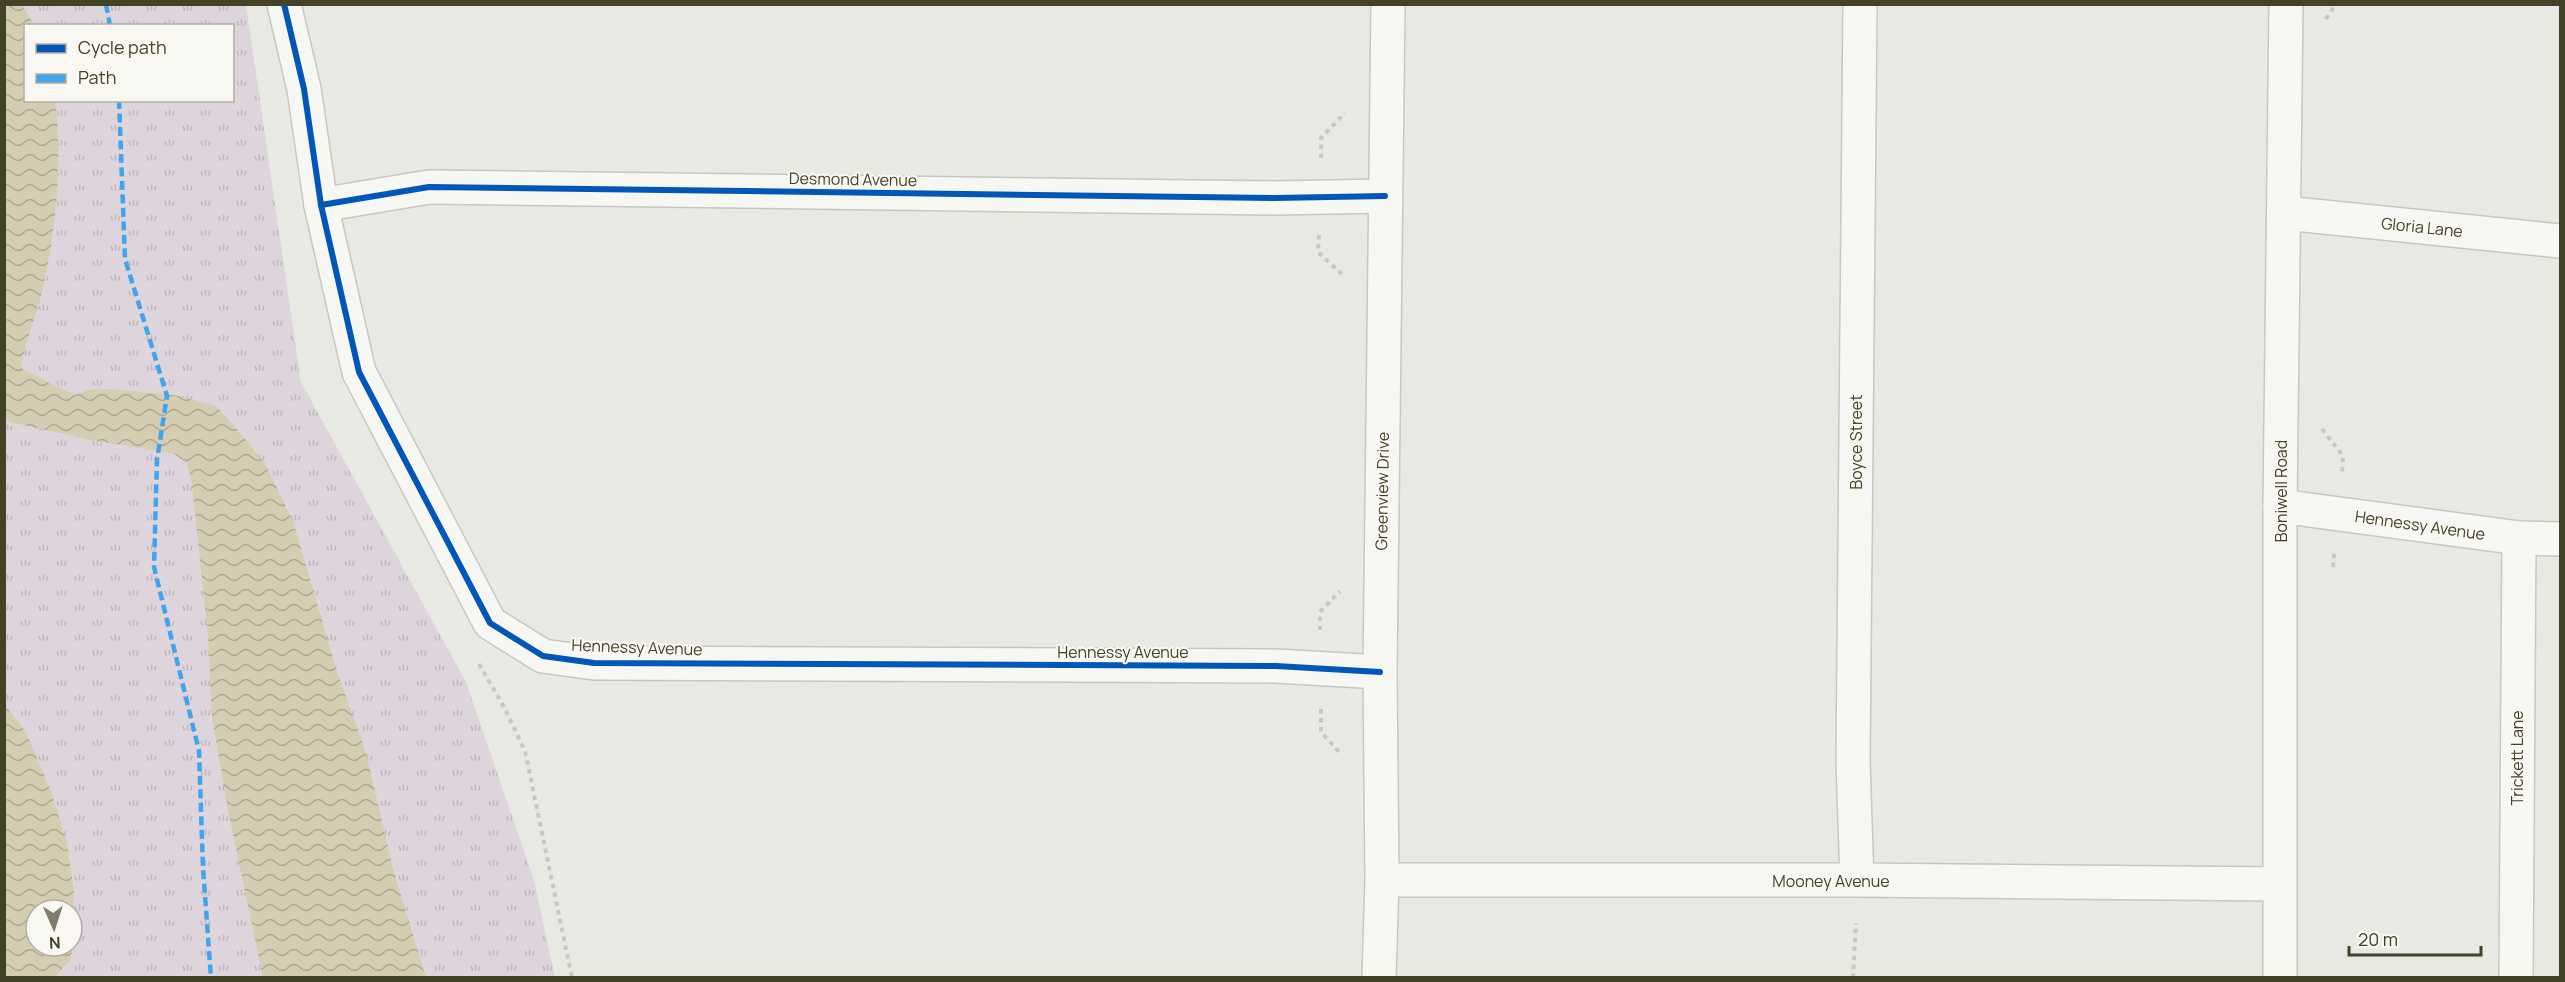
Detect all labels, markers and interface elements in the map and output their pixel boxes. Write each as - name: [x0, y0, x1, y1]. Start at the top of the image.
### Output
- legend: [24, 24, 234, 102]
- text: Cycle path: [78, 35, 167, 59]
- text: Path: [78, 65, 116, 89]
- street label: Desmond Avenue: [789, 167, 917, 191]
- street label: Gloria Lane: [2380, 212, 2464, 242]
- street label: Boyce Street: [1845, 394, 1867, 490]
- street label: Greenview Drive: [1370, 431, 1394, 551]
- street label: Boniwell Road: [2270, 440, 2292, 542]
- street label: Hennessy Avenue: [2353, 505, 2487, 545]
- street label: Hennessy Avenue: [571, 634, 703, 660]
- street label: Hennessy Avenue: [1057, 641, 1189, 663]
- street label: Trickett Lane: [2506, 710, 2528, 806]
- street label: Mooney Avenue: [1772, 870, 1890, 892]
- north arrow: [24, 898, 84, 958]
- scale bar: [2349, 919, 2481, 957]
- text: 20 m: [2358, 927, 2398, 951]
- text: N: [48, 932, 61, 954]

